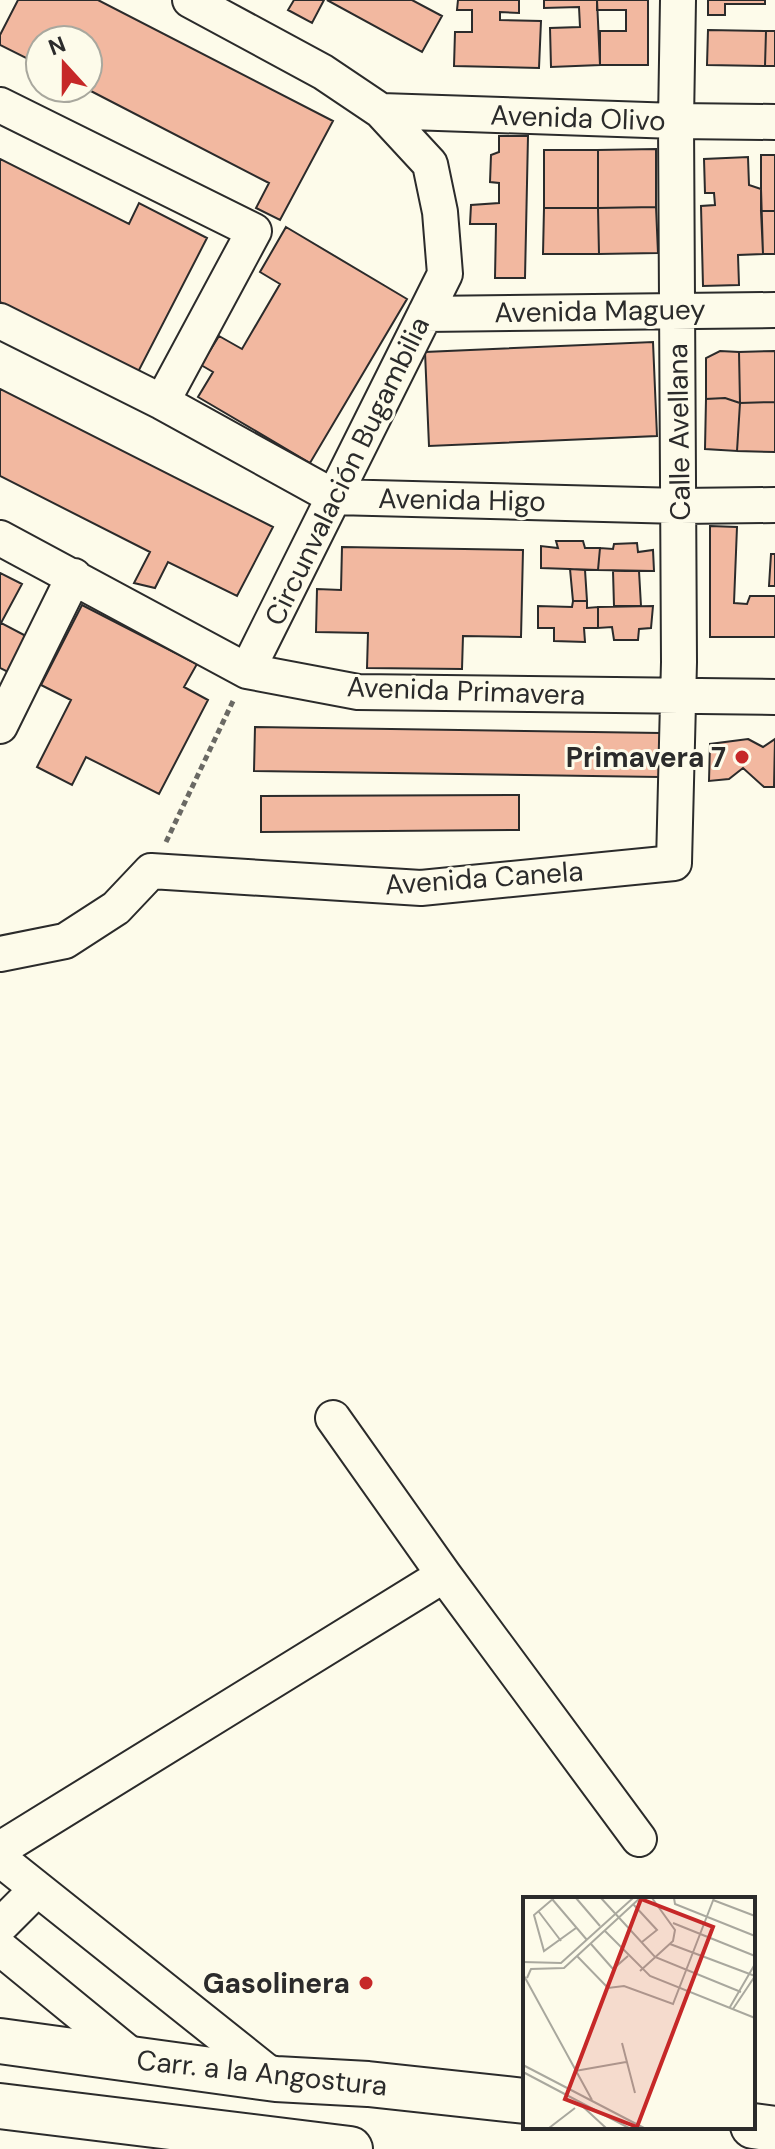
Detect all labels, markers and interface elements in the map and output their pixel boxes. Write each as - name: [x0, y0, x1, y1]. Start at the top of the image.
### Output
- north arrow: [24, 24, 104, 104]
- text: N: [44, 29, 70, 62]
- street label: Avenida Olivo: [490, 96, 666, 140]
- street label: Avenida Maguey: [494, 291, 706, 331]
- street label: Circunvalación Bugambilia: [256, 310, 438, 632]
- street label: Calle Avellana: [659, 343, 699, 521]
- street label: Avenida Higo: [378, 480, 546, 520]
- street label: Avenida Primavera: [346, 668, 586, 714]
- place label: Primavera 7: [566, 739, 726, 776]
- marker: Primavera 7: [733, 748, 751, 766]
- street label: Avenida Canela: [383, 853, 585, 903]
- inset map: [523, 1897, 755, 2129]
- place label: Gasolinera: [203, 1965, 350, 2002]
- marker: Gasolinera: [357, 1974, 375, 1992]
- street label: Carr. a la Angostura: [135, 2041, 389, 2105]

